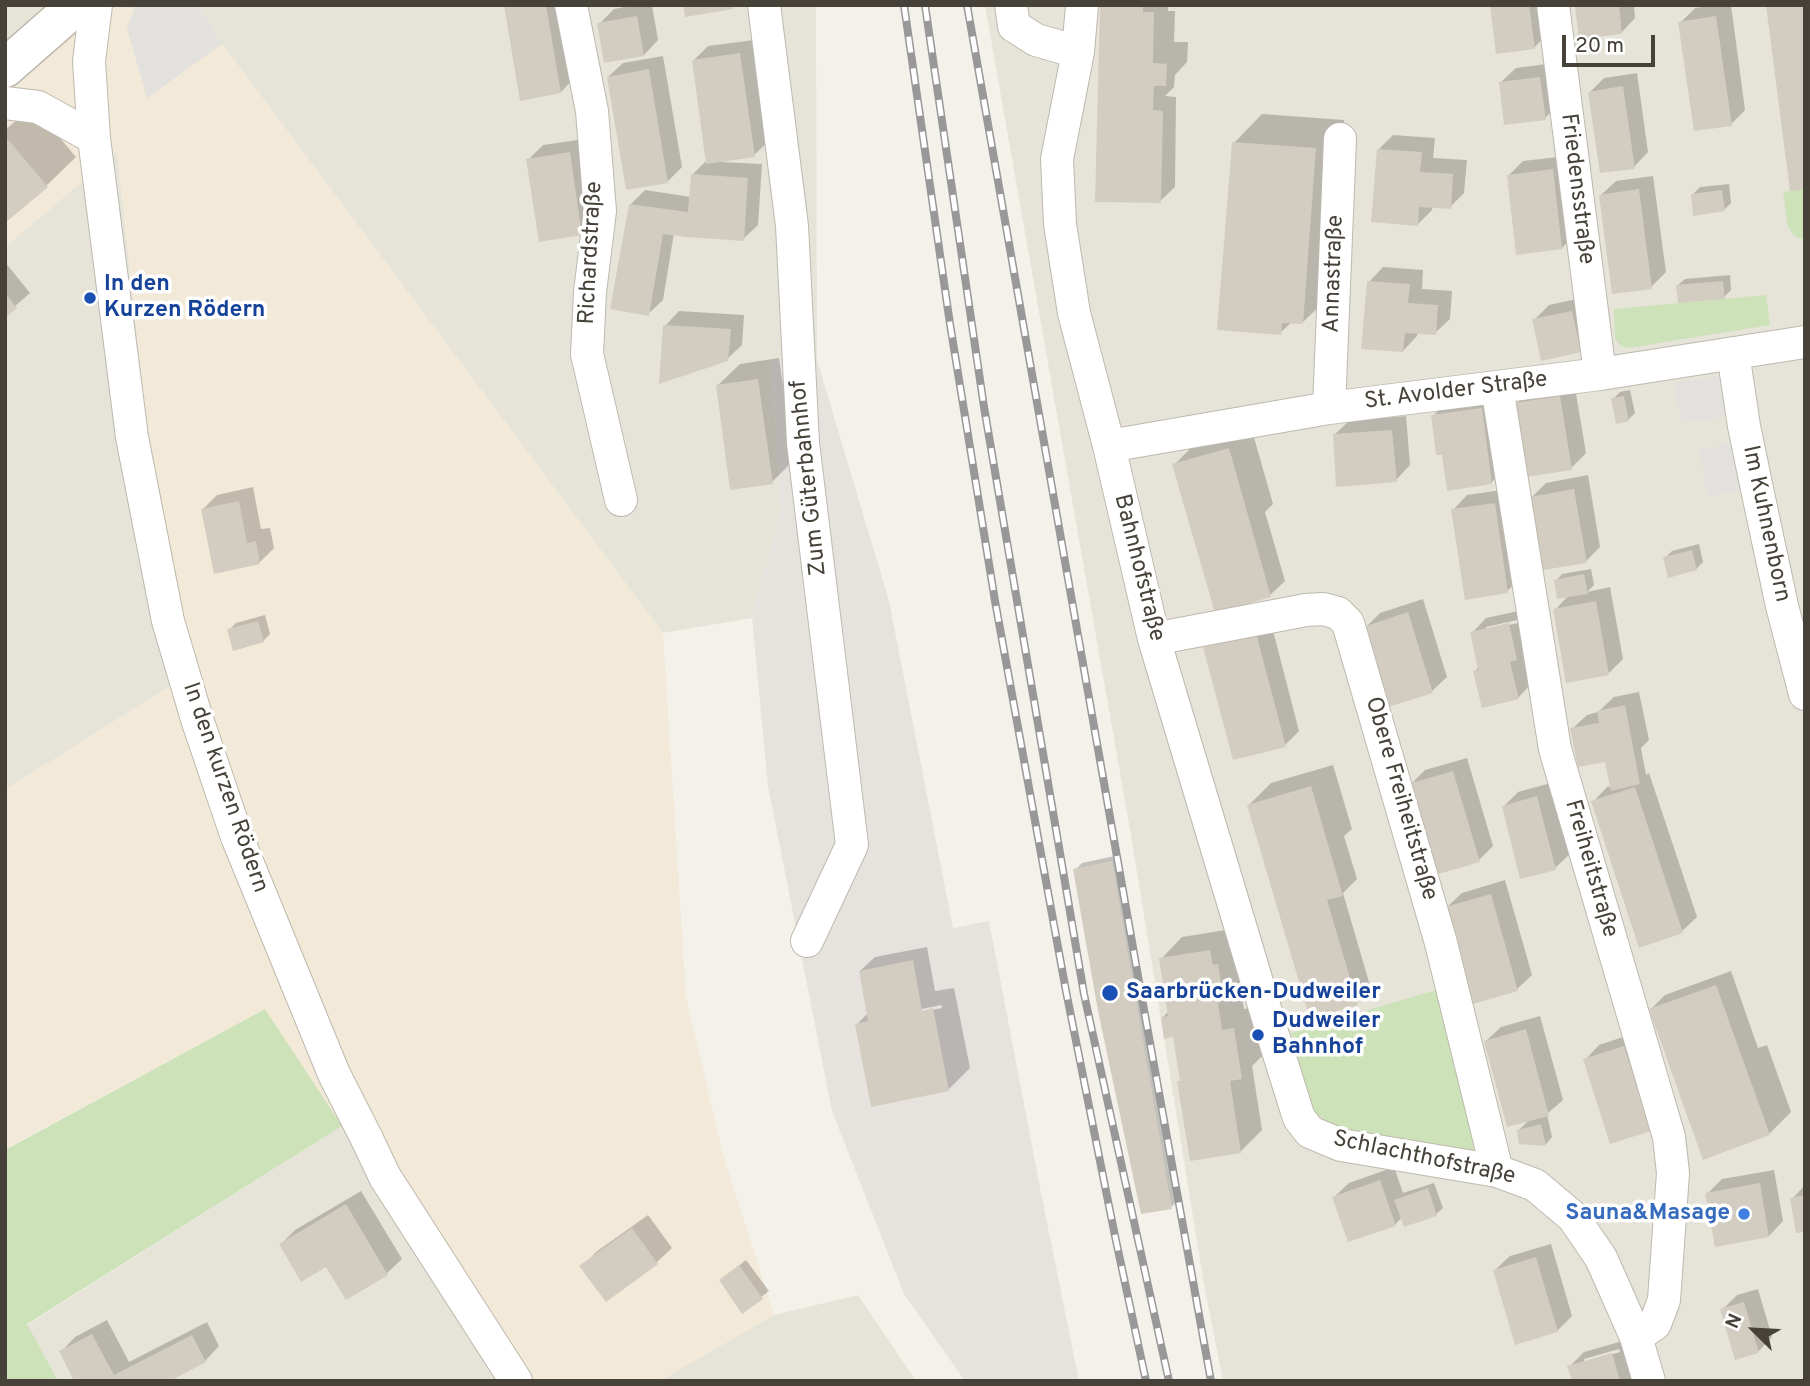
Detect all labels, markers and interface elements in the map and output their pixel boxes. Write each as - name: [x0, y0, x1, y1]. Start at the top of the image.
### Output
- scale bar: [1565, 21, 1658, 65]
- text: 20 m: [1575, 33, 1624, 60]
- street label: Friedensstraße: [1553, 112, 1599, 266]
- street label: Richardstraße: [574, 181, 610, 325]
- street label: Annastraße: [1319, 215, 1351, 333]
- place label: In den Kurzen Rödern: [104, 271, 265, 325]
- marker: In den Kurzen Rödern: [82, 290, 98, 306]
- street label: St. Avolder Straße: [1363, 367, 1549, 417]
- street label: Zum Güterbahnhof: [786, 379, 834, 577]
- street label: Im Kuhnenborn: [1735, 443, 1795, 605]
- street label: Bahnhofstraße: [1106, 492, 1170, 644]
- street label: In den kurzen Rödern: [175, 679, 273, 897]
- street label: Obere Freiheitstraße: [1358, 694, 1442, 904]
- street label: Freiheitstraße: [1557, 797, 1623, 941]
- place label: Saarbrücken-Dudweiler: [1126, 979, 1381, 1007]
- marker: Saarbrücken-Dudweiler: [1100, 983, 1120, 1003]
- place label: Dudweiler Bahnhof: [1272, 1008, 1381, 1062]
- marker: Dudweiler Bahnhof: [1250, 1027, 1266, 1043]
- street label: Schlachthofstraße: [1330, 1126, 1518, 1192]
- place label: Sauna&Masage: [1565, 1200, 1730, 1228]
- marker: Sauna&Masage: [1736, 1206, 1752, 1222]
- north arrow: [1719, 1295, 1789, 1365]
- text: N: [1721, 1310, 1749, 1333]

